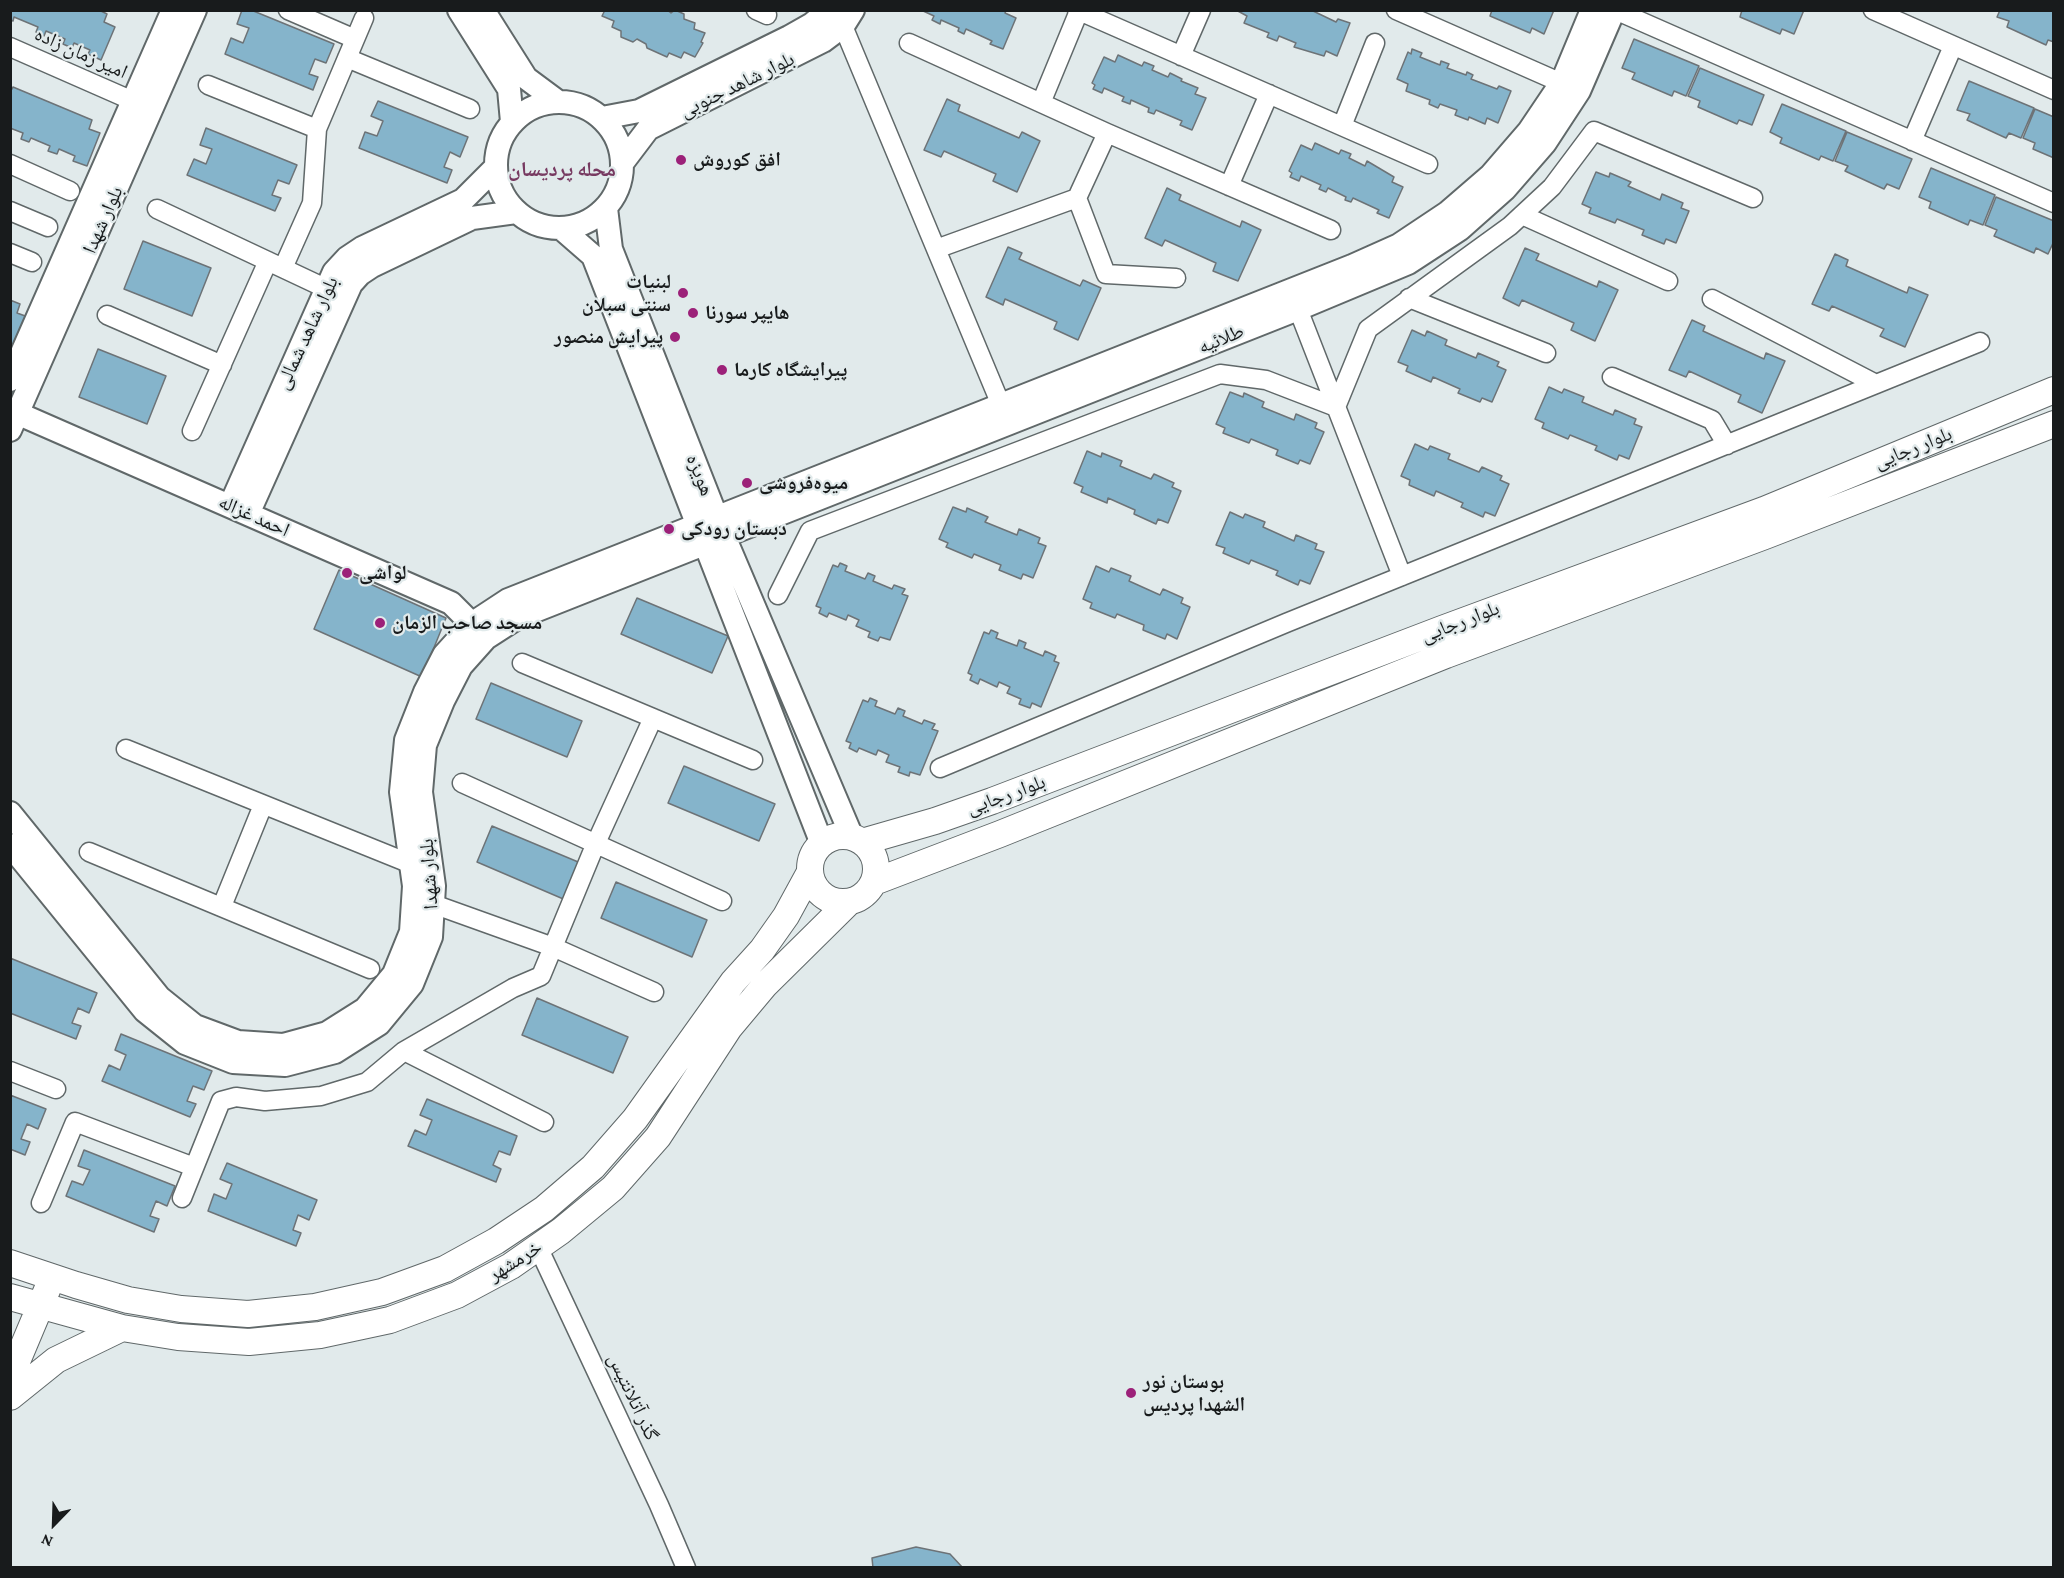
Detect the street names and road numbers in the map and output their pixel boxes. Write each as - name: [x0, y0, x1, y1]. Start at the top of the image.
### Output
- street label: امیر زمان زاده: [31, 22, 131, 84]
- street label: بلوار شاهد جنوبی: [676, 47, 798, 123]
- street label: بلوار شهدا: [78, 183, 128, 257]
- street label: بلوار شاهد شمالی: [270, 273, 344, 393]
- street label: طلائیه: [1195, 319, 1247, 359]
- street label: بلوار رجایی: [1870, 421, 1956, 475]
- street label: هویزه: [681, 451, 719, 499]
- street label: احمد غزاله: [215, 490, 293, 542]
- street label: بلوار رجایی: [1417, 596, 1503, 648]
- street label: بلوار رجایی: [963, 770, 1049, 820]
- street label: بلوار شهدا: [415, 838, 443, 910]
- street label: خرمشهر: [484, 1235, 546, 1287]
- street label: گذر آتلانتیس: [602, 1350, 664, 1444]

